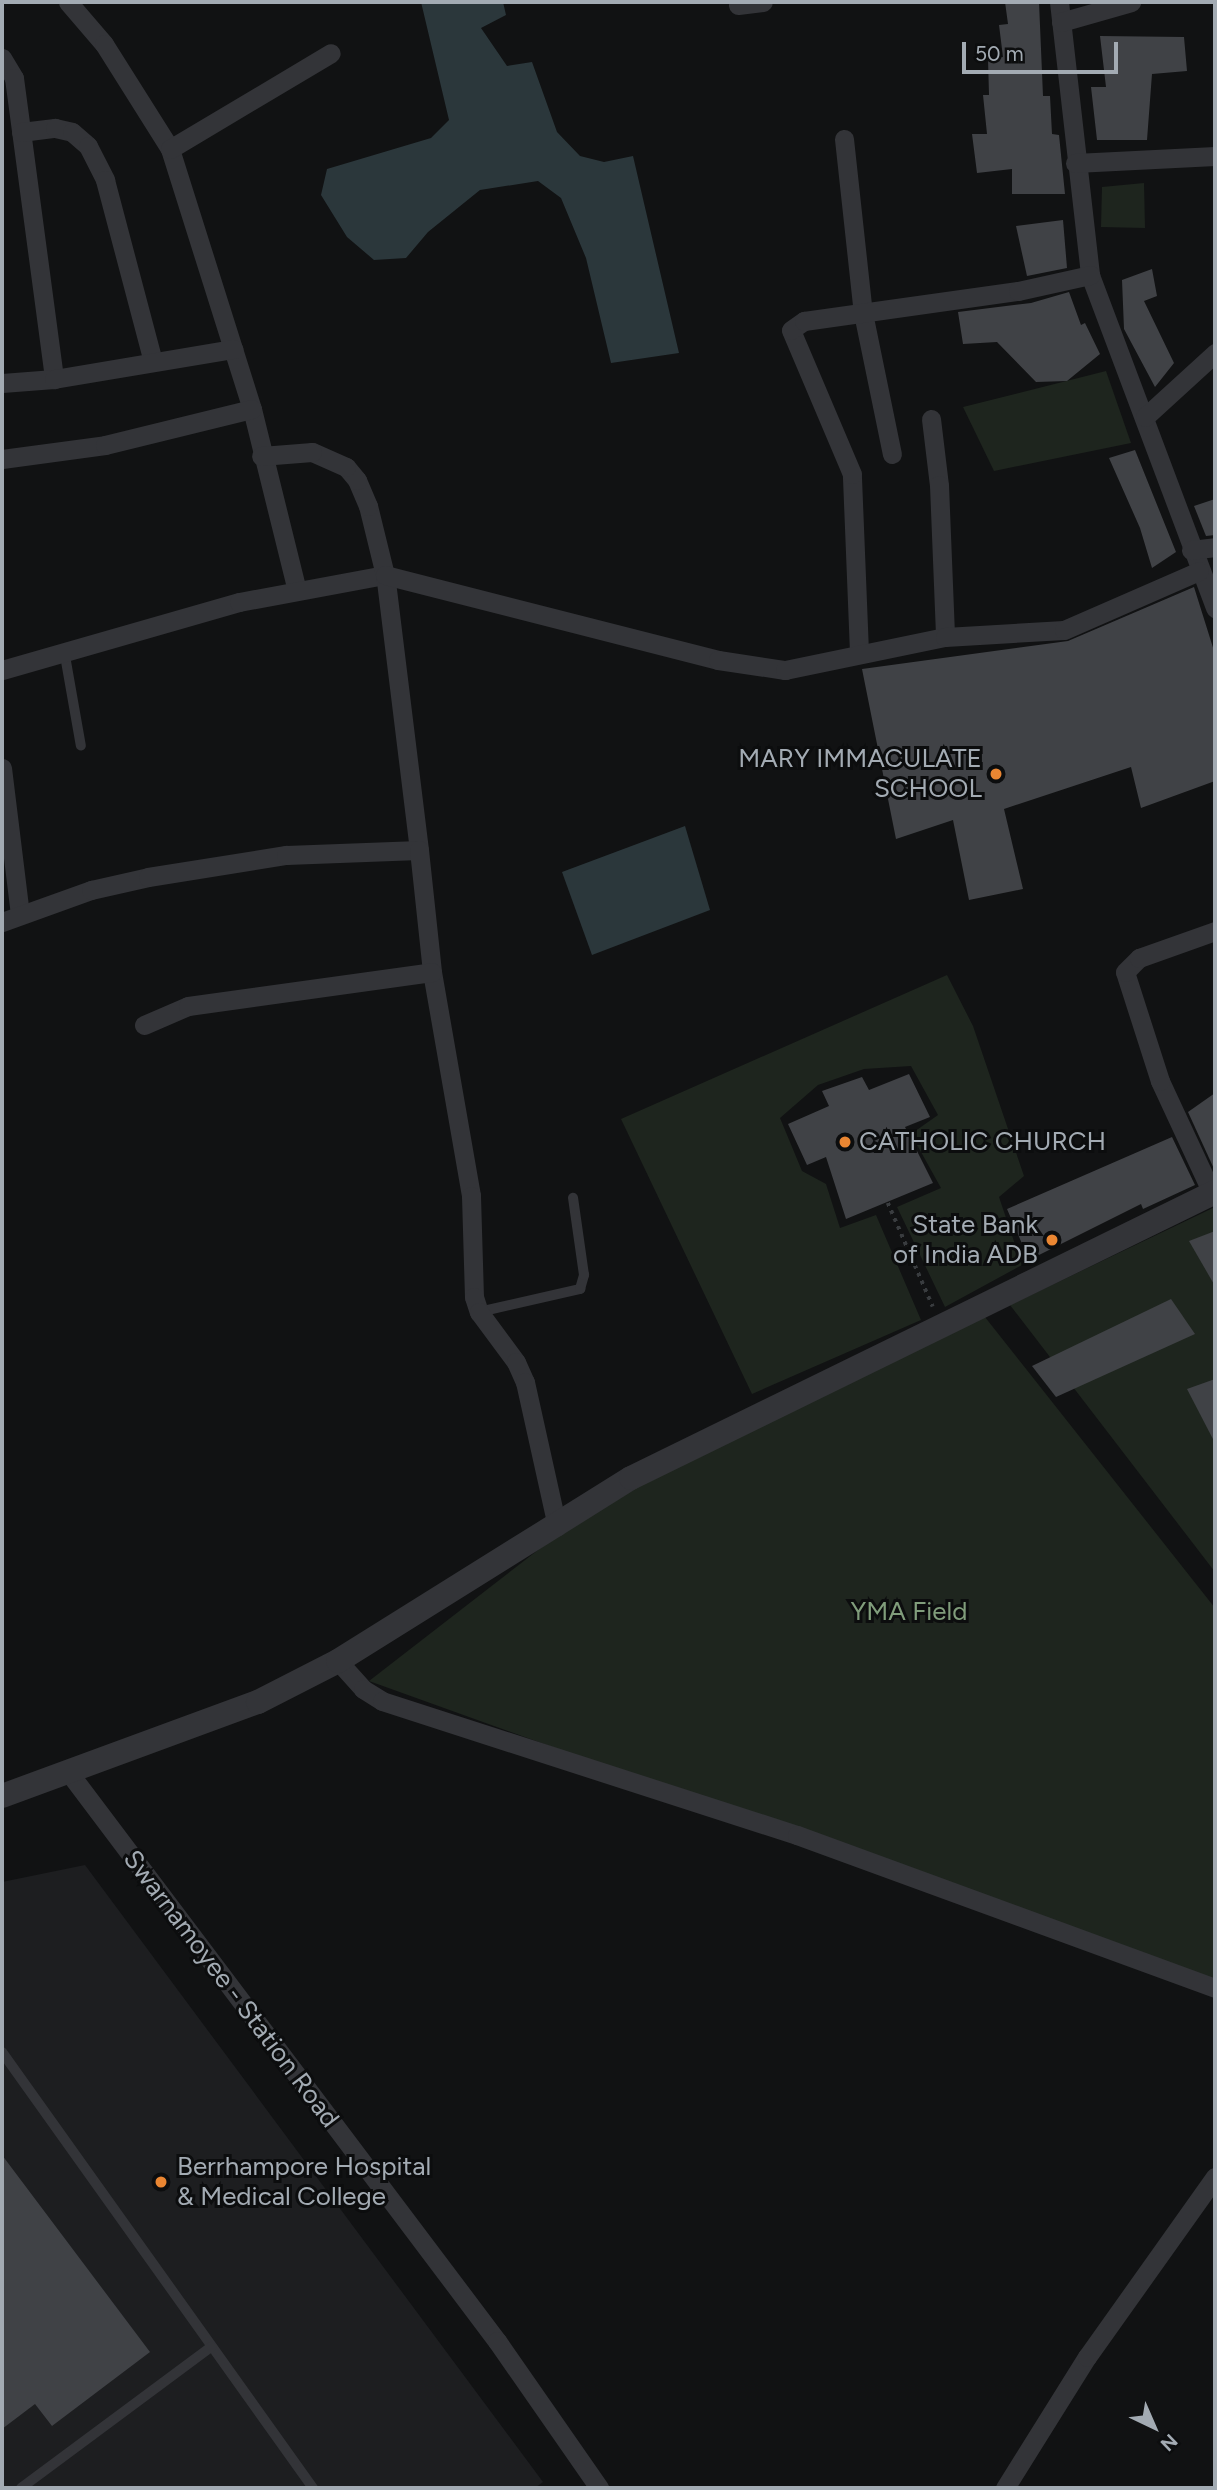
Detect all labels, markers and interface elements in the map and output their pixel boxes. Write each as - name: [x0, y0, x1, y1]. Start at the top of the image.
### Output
- scale bar: [965, 28, 1121, 72]
- text: 50 m: [975, 41, 1024, 66]
- place label: MARY IMMACULATE SCHOOL: [738, 743, 982, 804]
- marker: MARY IMMACULATE SCHOOL: [988, 766, 1004, 782]
- place label: CATHOLIC CHURCH: [859, 1126, 1106, 1158]
- marker: CATHOLIC CHURCH: [837, 1134, 853, 1150]
- place label: State Bank of India ADB: [893, 1209, 1038, 1270]
- marker: State Bank of India ADB: [1044, 1232, 1060, 1248]
- park label: YMA Field: [850, 1596, 968, 1628]
- street label: Swarnamoyee - Station Road: [117, 1844, 345, 2134]
- place label: Berrhampore Hospital & Medical College: [177, 2151, 431, 2212]
- marker: Berrhampore Hospital & Medical College: [151, 2172, 171, 2192]
- north arrow: [1119, 2392, 1189, 2462]
- text: N: [1156, 2429, 1182, 2456]

